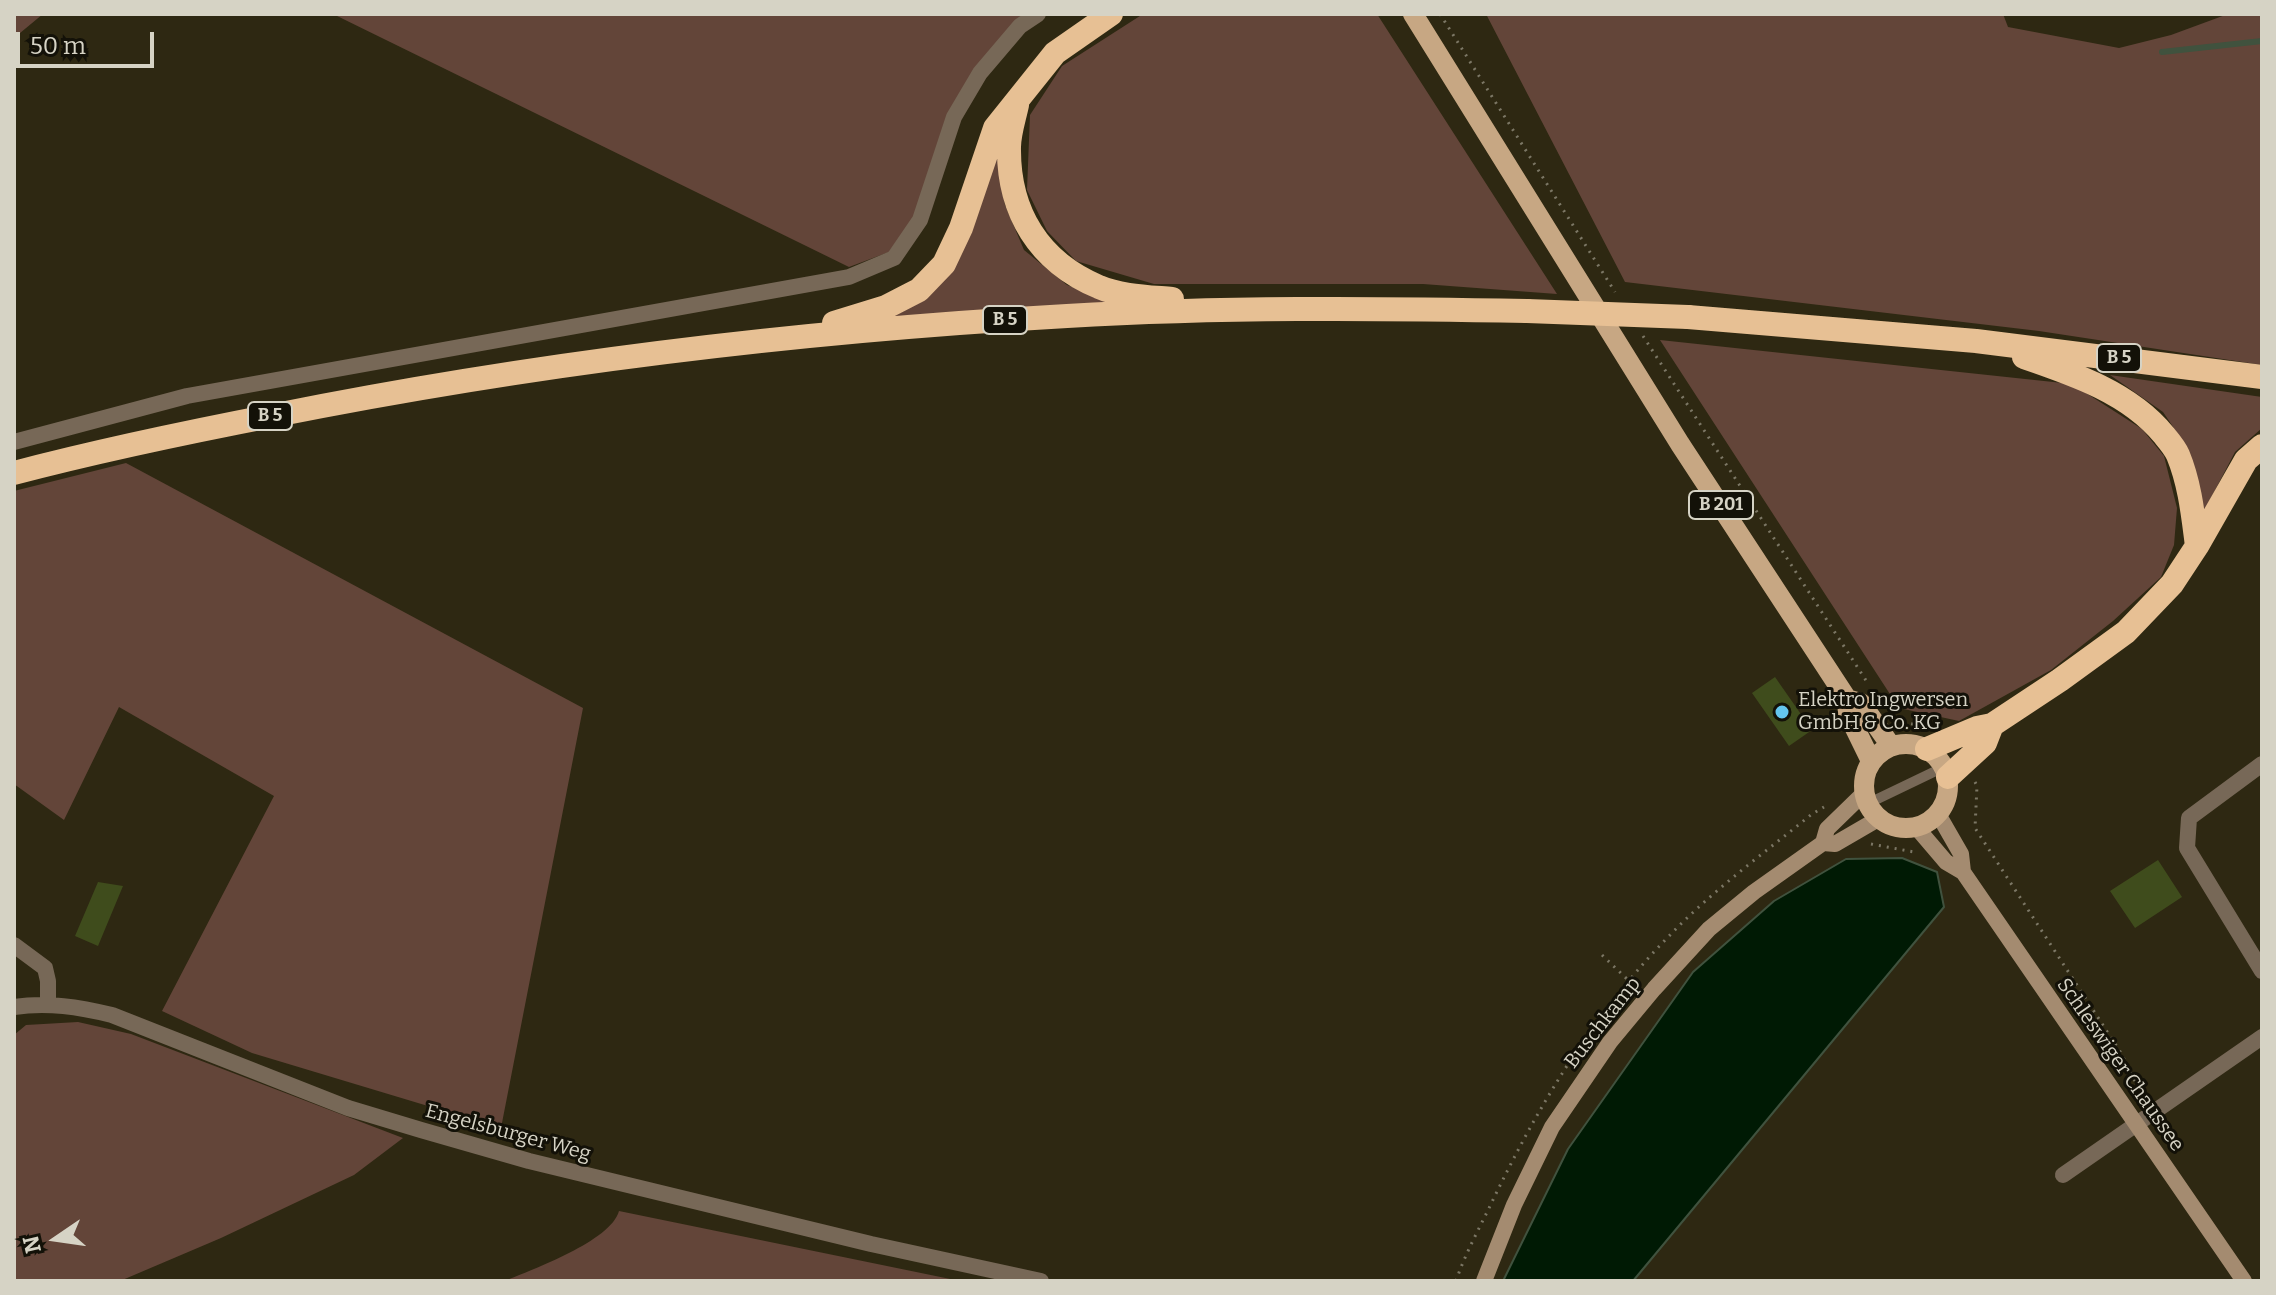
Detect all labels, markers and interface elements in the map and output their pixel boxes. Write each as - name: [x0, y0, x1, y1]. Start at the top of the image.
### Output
- scale bar: [20, 16, 158, 66]
- text: 50 m: [30, 32, 86, 60]
- road number: B 5: [983, 306, 1027, 334]
- road number: B 5: [2097, 344, 2141, 372]
- road number: B 5: [248, 402, 292, 430]
- road number: B 201: [1689, 491, 1753, 519]
- place label: Elektro Ingwersen GmbH & Co. KG: [1798, 688, 1968, 735]
- marker: Elektro Ingwersen GmbH & Co. KG: [1773, 703, 1791, 721]
- street label: Buschkamp: [1560, 972, 1646, 1074]
- street label: Schleswiger Chaussee: [2051, 974, 2189, 1156]
- street label: Engelsburger Weg: [423, 1099, 593, 1167]
- north arrow: [16, 1199, 96, 1279]
- text: N: [17, 1233, 47, 1256]

